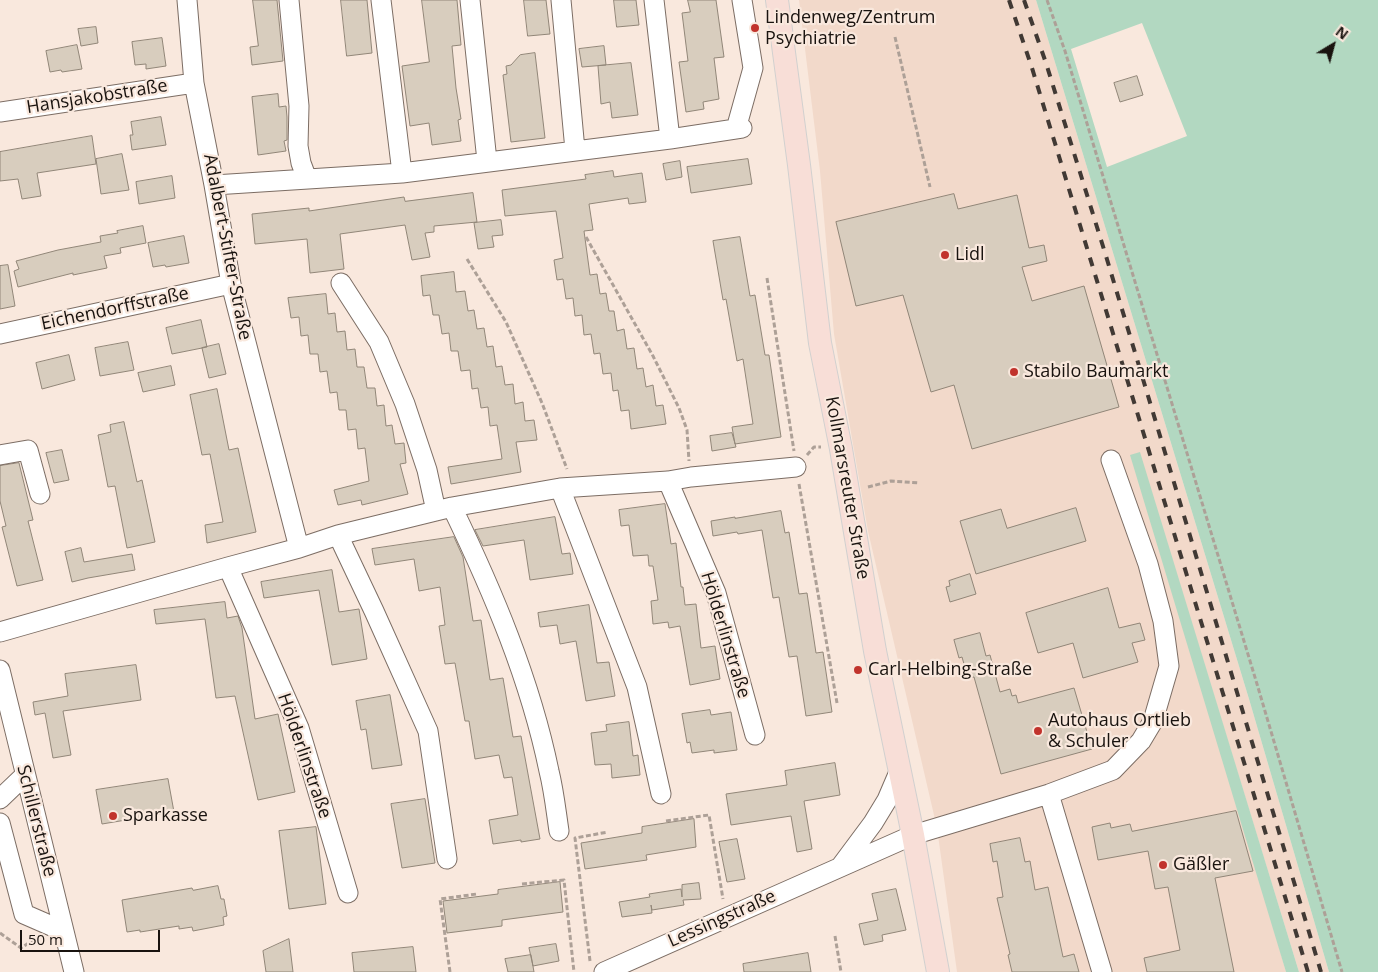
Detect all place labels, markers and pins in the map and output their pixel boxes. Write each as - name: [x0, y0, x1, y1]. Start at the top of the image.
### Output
- place label: Lindenweg/Zentrum Psychiatrie: [765, 7, 935, 50]
- marker: Lindenweg/Zentrum Psychiatrie: [749, 22, 761, 34]
- place label: Lidl: [955, 244, 984, 266]
- marker: Lidl: [939, 249, 951, 261]
- place label: Stabilo Baumarkt: [1024, 361, 1168, 383]
- marker: Stabilo Baumarkt: [1008, 366, 1020, 378]
- place label: Carl-Helbing-Straße: [868, 659, 1032, 681]
- marker: Carl-Helbing-Straße: [852, 664, 864, 676]
- place label: Autohaus Ortlieb & Schuler: [1048, 710, 1191, 752]
- marker: Autohaus Ortlieb & Schuler: [1032, 725, 1044, 737]
- place label: Sparkasse: [123, 805, 208, 827]
- marker: Sparkasse: [107, 810, 119, 822]
- place label: Gäßler: [1173, 854, 1229, 876]
- marker: Gäßler: [1157, 859, 1169, 871]

